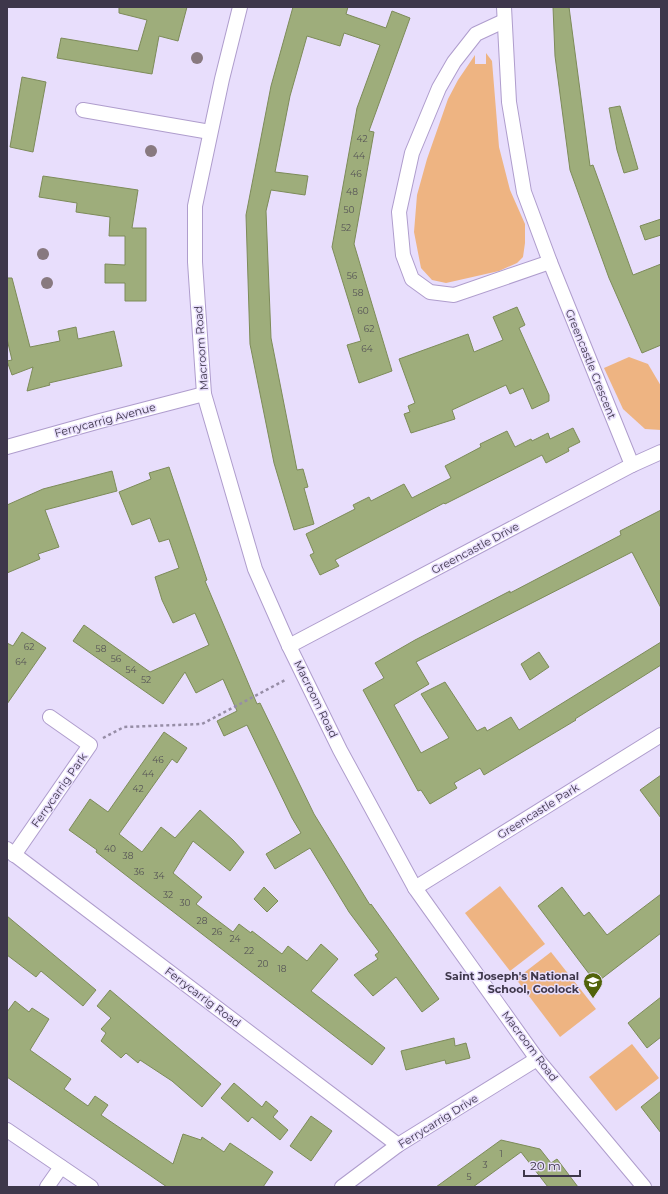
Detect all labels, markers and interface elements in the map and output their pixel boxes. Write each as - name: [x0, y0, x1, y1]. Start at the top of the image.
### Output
- house number: 42: [356, 133, 368, 144]
- house number: 44: [353, 150, 365, 161]
- house number: 46: [350, 168, 362, 179]
- house number: 48: [346, 186, 358, 197]
- house number: 50: [343, 204, 355, 215]
- house number: 52: [341, 222, 351, 233]
- house number: 56: [347, 270, 358, 281]
- house number: 58: [353, 287, 364, 298]
- street label: Macroom Road: [191, 305, 211, 391]
- house number: 60: [357, 305, 369, 316]
- street label: Greencastle Crescent: [563, 307, 620, 421]
- house number: 62: [364, 323, 374, 334]
- house number: 64: [361, 343, 373, 354]
- street label: Ferrycarrig Avenue: [53, 400, 157, 440]
- street label: Greencastle Drive: [429, 519, 522, 577]
- house number: 62: [24, 641, 34, 652]
- house number: 58: [96, 643, 107, 654]
- house number: 56: [111, 653, 122, 664]
- house number: 64: [15, 656, 27, 667]
- street label: Macroom Road: [291, 658, 341, 740]
- house number: 54: [125, 664, 137, 675]
- house number: 52: [141, 674, 151, 685]
- street label: Ferrycarrig Park: [28, 750, 90, 830]
- house number: 46: [152, 754, 164, 765]
- house number: 44: [142, 768, 154, 779]
- street label: Greencastle Park: [495, 780, 582, 842]
- house number: 42: [132, 783, 144, 794]
- house number: 40: [104, 843, 116, 854]
- house number: 38: [123, 850, 134, 861]
- house number: 36: [134, 866, 145, 877]
- house number: 34: [153, 870, 165, 881]
- house number: 32: [163, 889, 173, 900]
- house number: 30: [179, 897, 191, 908]
- house number: 28: [197, 915, 208, 926]
- house number: 26: [212, 926, 223, 937]
- house number: 24: [230, 933, 240, 944]
- house number: 22: [244, 945, 254, 956]
- house number: 20: [257, 958, 269, 969]
- house number: 18: [278, 963, 287, 974]
- street label: Ferrycarrig Road: [162, 964, 244, 1030]
- place label: Saint Joseph's National School, Coolock: [445, 969, 580, 996]
- school or university icon: Saint Joseph's National School, Coolock: [582, 971, 604, 999]
- street label: Macroom Road: [499, 1008, 561, 1084]
- street label: Ferrycarrig Drive: [396, 1091, 481, 1151]
- house number: 1: [499, 1148, 503, 1159]
- scale bar: [524, 1152, 580, 1178]
- text: 20 m: [530, 1158, 561, 1173]
- house number: 3: [482, 1159, 488, 1170]
- house number: 5: [466, 1171, 472, 1182]

